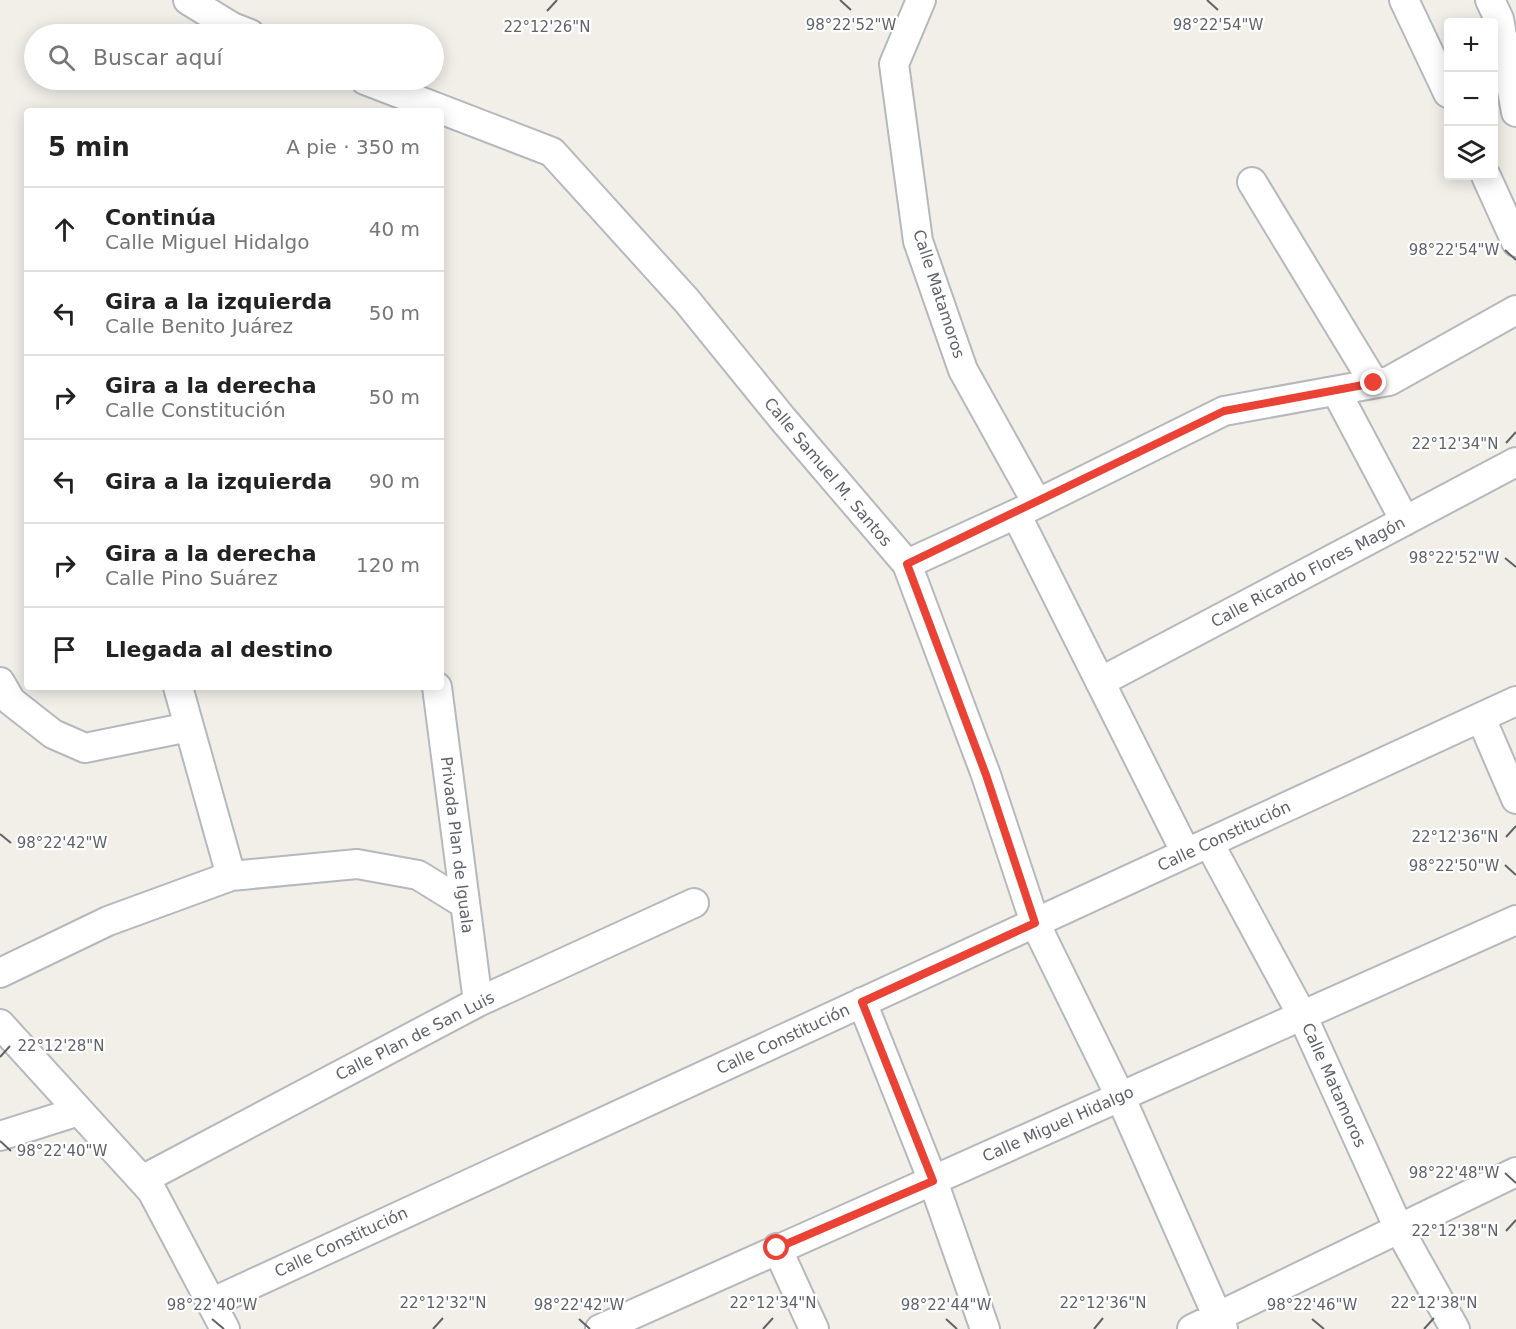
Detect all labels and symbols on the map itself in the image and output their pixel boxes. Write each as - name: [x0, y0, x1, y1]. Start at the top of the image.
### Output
- text: 98°22'52"W: [806, 16, 896, 34]
- text: 98°22'54"W: [1173, 16, 1263, 34]
- text: 22°12'26"N: [503, 18, 591, 36]
- street label: Calle Matamoros: [909, 227, 969, 361]
- text: 98°22'54"W: [1409, 241, 1499, 259]
- route end: [1360, 369, 1386, 395]
- street label: Calle Samuel M. Santos: [760, 394, 896, 550]
- text: 22°12'34"N: [1411, 435, 1499, 453]
- street label: Calle Ricardo Flores Magón: [1208, 513, 1408, 631]
- text: 98°22'52"W: [1409, 549, 1499, 567]
- street label: Privada Plan de Iguala: [437, 756, 477, 934]
- street label: Calle Constitución: [1154, 797, 1294, 875]
- text: 22°12'36"N: [1411, 828, 1499, 846]
- text: 98°22'42"W: [17, 834, 107, 852]
- text: 98°22'50"W: [1409, 857, 1499, 875]
- street label: Calle Plan de San Luis: [332, 988, 498, 1084]
- street label: Calle Constitución: [713, 1000, 853, 1078]
- street label: Calle Matamoros: [1298, 1020, 1370, 1150]
- text: 22°12'28"N: [17, 1037, 105, 1055]
- street label: Calle Miguel Hidalgo: [979, 1082, 1137, 1166]
- text: 98°22'40"W: [17, 1142, 107, 1160]
- text: 98°22'48"W: [1409, 1164, 1499, 1182]
- street label: Calle Constitución: [271, 1203, 411, 1281]
- text: 22°12'38"N: [1411, 1222, 1499, 1240]
- route start: [763, 1234, 789, 1260]
- text: 22°12'32"N: [399, 1294, 487, 1312]
- text: 22°12'34"N: [729, 1294, 817, 1312]
- text: 22°12'36"N: [1059, 1294, 1147, 1312]
- text: 22°12'38"N: [1390, 1294, 1478, 1312]
- text: 98°22'40"W: [167, 1296, 257, 1314]
- text: 98°22'42"W: [534, 1296, 624, 1314]
- text: 98°22'44"W: [901, 1296, 991, 1314]
- text: 98°22'46"W: [1267, 1296, 1357, 1314]

